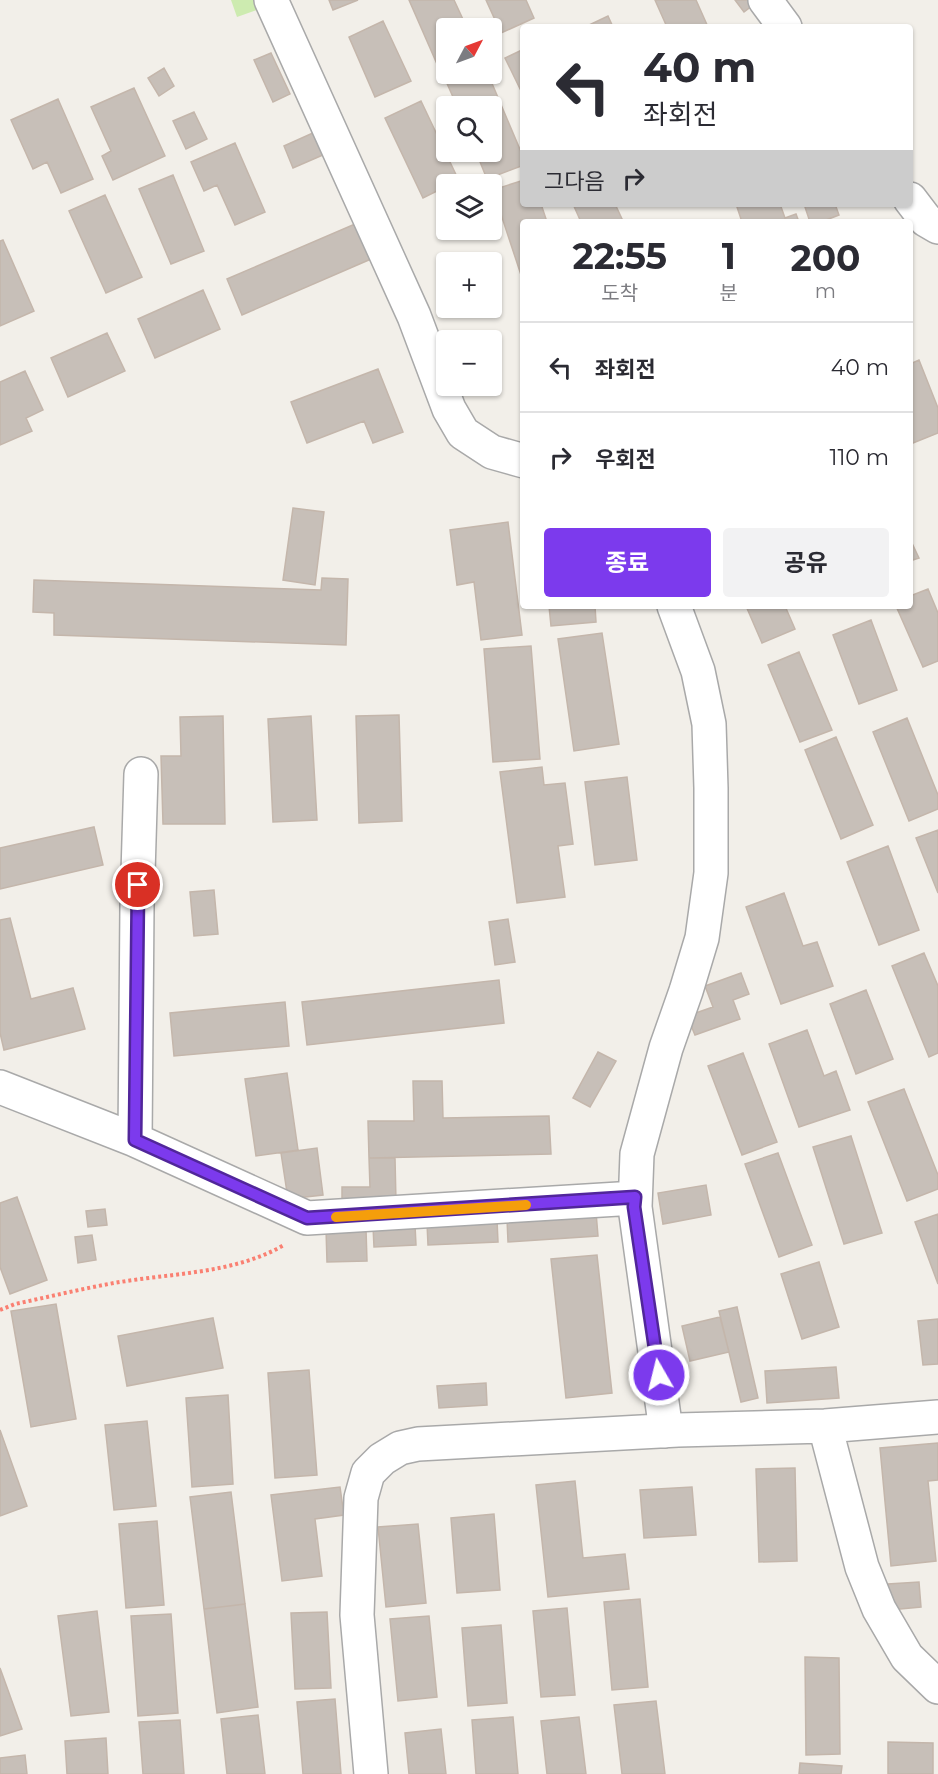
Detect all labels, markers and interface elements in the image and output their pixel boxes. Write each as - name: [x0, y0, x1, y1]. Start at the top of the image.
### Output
- north arrow: [436, 18, 502, 84]
- map controls: [436, 18, 502, 396]
- text: 40 m: [643, 41, 756, 93]
- icon: left: [544, 48, 622, 126]
- button: search: [436, 96, 502, 162]
- text: 좌회전: [643, 98, 718, 131]
- icon: right: [617, 162, 650, 195]
- text: 그다음: [544, 168, 605, 195]
- button: layers: [436, 174, 502, 240]
- text: 22:55: [572, 234, 667, 278]
- text: 1: [722, 234, 736, 278]
- text: 200: [790, 236, 861, 280]
- button: +: [436, 252, 502, 318]
- text: m: [815, 279, 836, 303]
- text: 도착: [601, 281, 638, 305]
- text: 분: [720, 281, 738, 305]
- button: −: [436, 330, 502, 396]
- icon: left: [544, 351, 577, 384]
- text: 40 m: [831, 354, 889, 381]
- text: 좌회전: [595, 356, 656, 383]
- icon: right: [544, 441, 577, 474]
- text: 110 m: [829, 444, 889, 471]
- text: 우회전: [595, 446, 656, 473]
- button: 종료: [544, 528, 711, 597]
- button: 공유: [723, 528, 889, 597]
- pin: [112, 859, 163, 910]
- icon: arrive: [121, 868, 154, 901]
- position arrow: [627, 1343, 691, 1407]

